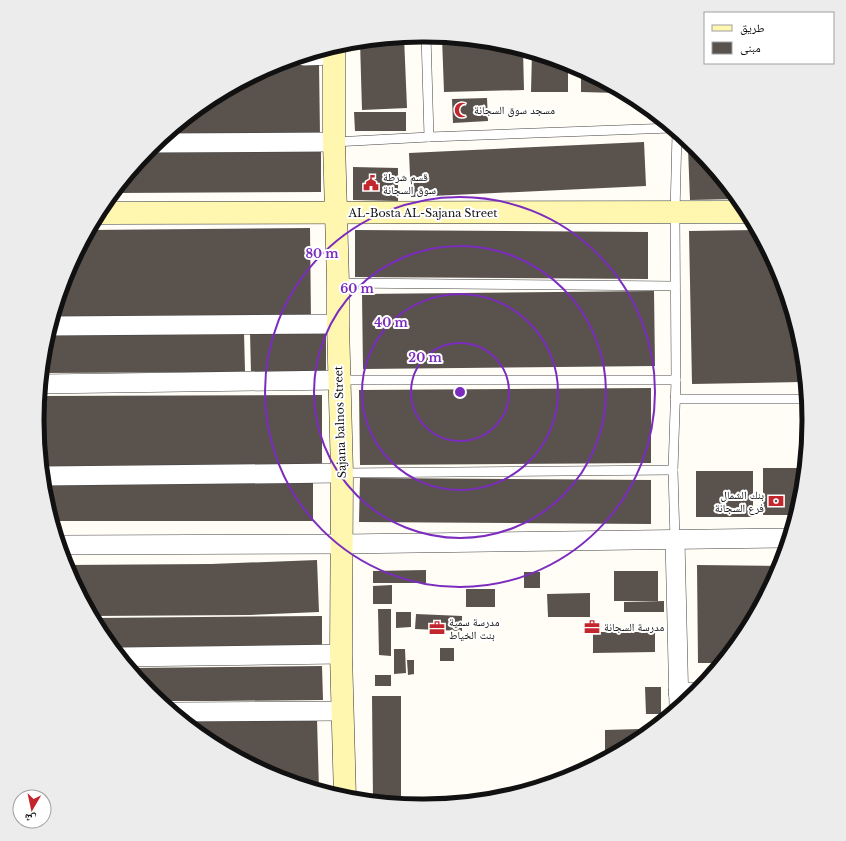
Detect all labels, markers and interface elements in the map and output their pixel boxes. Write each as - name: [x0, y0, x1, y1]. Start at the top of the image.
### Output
- legend: [704, 12, 834, 64]
- text: طريق: [740, 20, 765, 35]
- text: مبنى: [740, 40, 761, 55]
- mosque icon: مسجد سوق السجانة: [453, 101, 471, 119]
- place label: مسجد سوق السجانة: [474, 103, 555, 117]
- place label: قسم شرطة سوق السجانة: [383, 170, 436, 197]
- public building icon: قسم شرطة سوق السجانة: [362, 174, 380, 192]
- street label: AL-Bosta AL-Sajana Street: [348, 206, 498, 220]
- text: 80 m: [305, 246, 339, 261]
- text: 60 m: [340, 281, 375, 296]
- text: 40 m: [374, 315, 408, 330]
- text: 20 m: [408, 350, 442, 365]
- street label: Sajana balnos Street: [331, 365, 349, 478]
- centre of rings: [453, 385, 467, 399]
- place label: بنك الشمال فرع السجانة: [715, 488, 764, 515]
- bank icon: بنك الشمال فرع السجانة: [767, 492, 785, 510]
- place label: مدرسة سمية بنت الخياط: [449, 615, 500, 642]
- office icon: مدرسة السجانة: [583, 618, 601, 636]
- office icon: مدرسة سمية بنت الخياط: [428, 619, 446, 637]
- place label: مدرسة السجانة: [604, 620, 664, 634]
- north arrow: [12, 789, 52, 829]
- text: ش: [23, 810, 37, 827]

